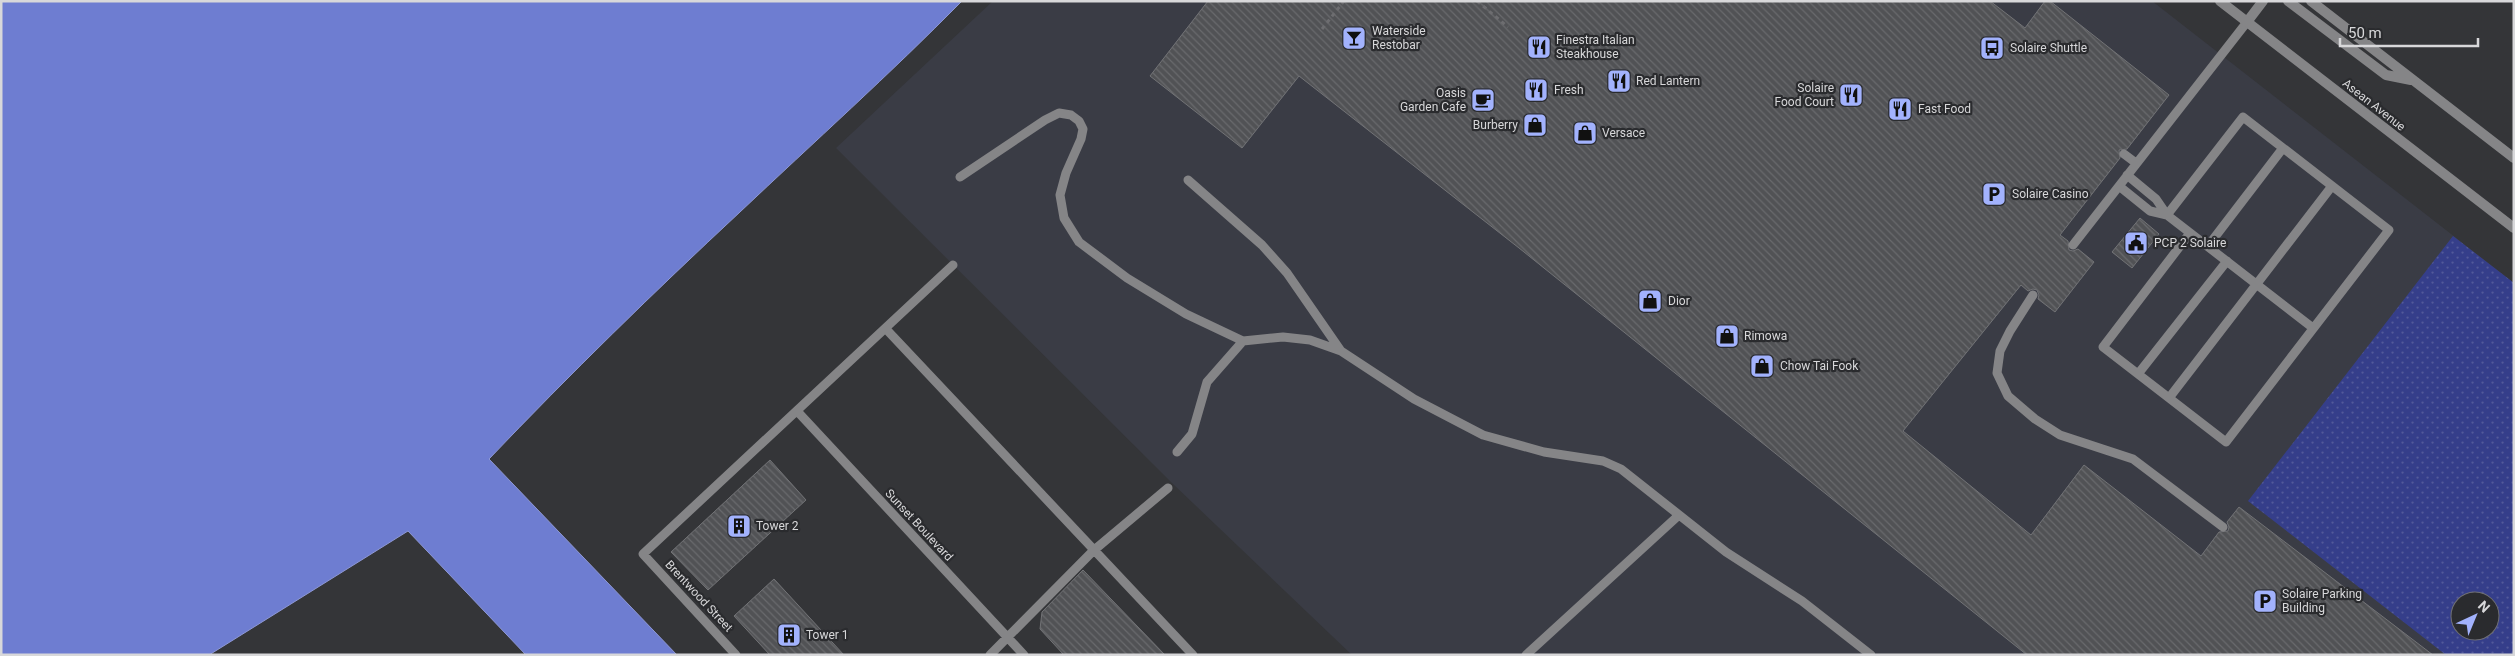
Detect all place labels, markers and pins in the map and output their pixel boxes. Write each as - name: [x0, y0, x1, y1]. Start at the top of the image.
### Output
- place label: Waterside Restobar: [1372, 24, 1426, 52]
- bar icon: Waterside Restobar: [1341, 25, 1367, 51]
- place label: Finestra Italian Steakhouse: [1556, 33, 1635, 61]
- restaurant icon: Finestra Italian Steakhouse: [1526, 34, 1552, 60]
- bus stop icon: Solaire Shuttle: [1979, 35, 2005, 61]
- place label: Solaire Shuttle: [2010, 41, 2087, 55]
- restaurant icon: Red Lantern: [1606, 68, 1632, 94]
- place label: Red Lantern: [1636, 74, 1700, 88]
- restaurant icon: Fresh: [1523, 77, 1549, 103]
- place label: Solaire Food Court: [1775, 81, 1834, 109]
- restaurant icon: Solaire Food Court: [1838, 82, 1864, 108]
- place label: Fresh: [1554, 83, 1584, 97]
- place label: Oasis Garden Cafe: [1400, 86, 1466, 114]
- cafe icon: Oasis Garden Cafe: [1470, 87, 1496, 113]
- restaurant icon: Fast Food: [1887, 96, 1913, 122]
- place label: Fast Food: [1918, 102, 1971, 116]
- shop icon: Burberry: [1522, 112, 1548, 138]
- place label: Burberry: [1473, 118, 1518, 132]
- shop icon: Versace: [1572, 120, 1598, 146]
- place label: Versace: [1602, 126, 1645, 140]
- parking icon: Solaire Casino: [1981, 181, 2007, 207]
- place label: Solaire Casino: [2012, 187, 2089, 201]
- public building icon: PCP 2 Solaire: [2123, 230, 2149, 256]
- place label: PCP 2 Solaire: [2154, 236, 2226, 250]
- shop icon: Dior: [1637, 288, 1663, 314]
- place label: Dior: [1668, 294, 1690, 308]
- shop icon: Rimowa: [1714, 323, 1740, 349]
- place label: Rimowa: [1744, 329, 1787, 343]
- shop icon: Chow Tai Fook: [1749, 353, 1775, 379]
- place label: Chow Tai Fook: [1780, 359, 1859, 373]
- building icon: Tower 2: [726, 513, 752, 539]
- place label: Tower 2: [756, 519, 799, 533]
- place label: Solaire Parking Building: [2282, 587, 2362, 615]
- parking icon: Solaire Parking Building: [2252, 588, 2278, 614]
- building icon: Tower 1: [776, 622, 802, 648]
- place label: Tower 1: [806, 628, 849, 642]

